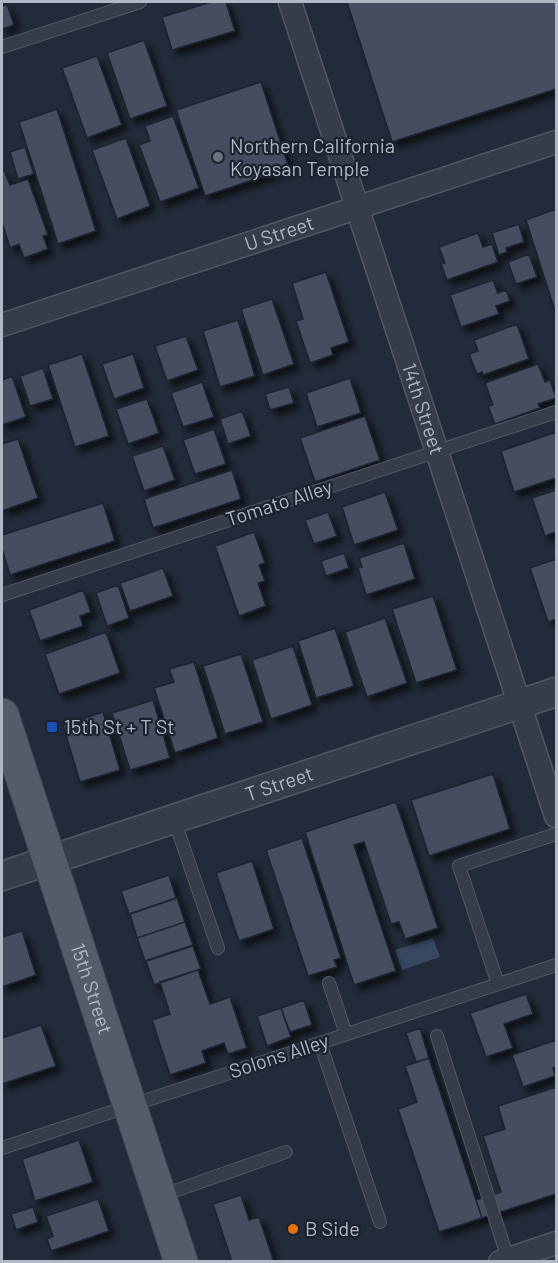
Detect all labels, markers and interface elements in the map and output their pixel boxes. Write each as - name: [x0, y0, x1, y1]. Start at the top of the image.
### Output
- place label: Northern California Koyasan Temple: [230, 133, 395, 180]
- marker: Northern California Koyasan Temple: [211, 150, 225, 164]
- street label: U Street: [241, 210, 317, 255]
- street label: 14th Street: [398, 360, 450, 457]
- street label: Tomato Alley: [222, 474, 335, 531]
- place label: 15th St + T St: [64, 714, 175, 738]
- marker: 15th St + T St: [45, 720, 59, 734]
- street label: T Street: [242, 761, 316, 805]
- street label: 15th Street: [67, 940, 119, 1037]
- street label: Solons Alley: [226, 1028, 332, 1082]
- place label: B Side: [305, 1216, 360, 1240]
- marker: B Side: [286, 1222, 300, 1236]

